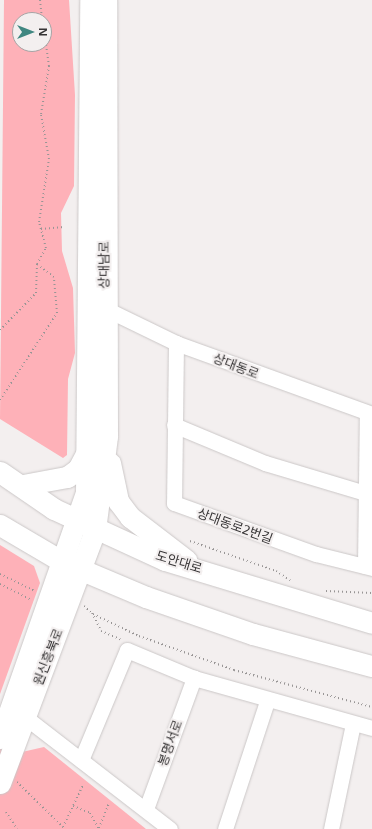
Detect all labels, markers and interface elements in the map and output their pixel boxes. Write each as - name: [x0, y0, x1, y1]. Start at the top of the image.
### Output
- north arrow: [12, 12, 52, 52]
- text: N: [36, 28, 51, 36]
- street label: 상대남로: [96, 241, 112, 289]
- street label: 상대동로: [211, 350, 261, 382]
- street label: 상대동로2번길: [195, 505, 275, 547]
- street label: 도안대로: [154, 548, 204, 576]
- street label: 원신흥북로: [30, 626, 66, 688]
- street label: 봉명서로: [154, 718, 186, 768]

